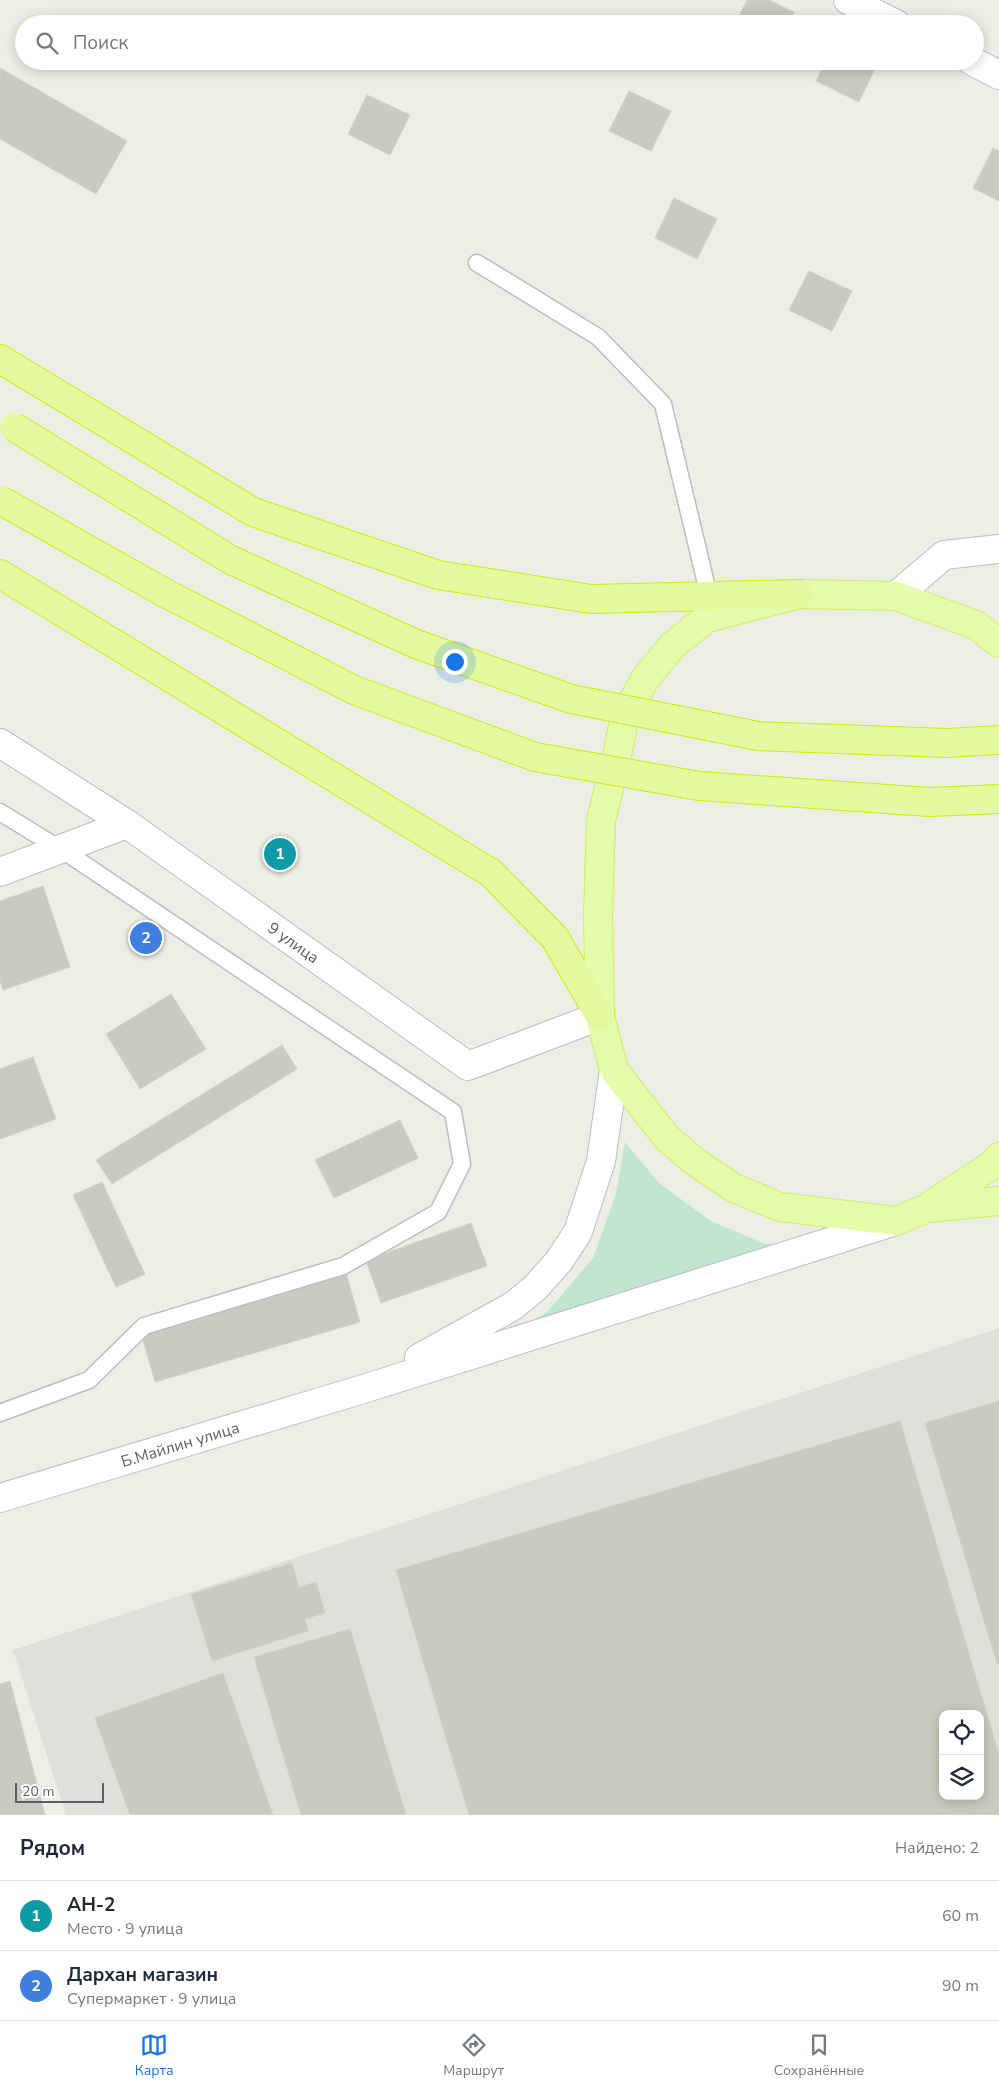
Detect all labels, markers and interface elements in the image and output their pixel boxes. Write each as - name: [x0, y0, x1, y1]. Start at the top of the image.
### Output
- search box: [15, 15, 984, 70]
- icon: search: [33, 29, 61, 57]
- text: Поиск: [73, 30, 128, 56]
- your location: [442, 649, 468, 675]
- pin: 1: [264, 835, 296, 873]
- street label: 9 улица: [263, 917, 323, 969]
- pin: 2: [130, 919, 162, 957]
- street label: Б.Майлин улица: [118, 1417, 242, 1473]
- map controls: [939, 1710, 984, 1800]
- button: locate: [939, 1710, 984, 1755]
- button: layers: [939, 1755, 984, 1800]
- scale bar: [15, 1780, 104, 1803]
- text: 20 m: [22, 1782, 54, 1801]
- text: Рядом: [20, 1834, 85, 1862]
- text: Найдено: 2: [895, 1837, 979, 1859]
- text: АН-2: [67, 1892, 115, 1918]
- text: 1: [31, 1905, 41, 1927]
- text: 60 m: [942, 1905, 979, 1927]
- text: Место · 9 улица: [67, 1918, 183, 1940]
- text: Дархан магазин: [67, 1962, 218, 1988]
- text: 2: [31, 1975, 41, 1997]
- text: 90 m: [942, 1975, 979, 1997]
- text: Супермаркет · 9 улица: [67, 1988, 236, 2010]
- tab: Карта: [135, 2031, 173, 2080]
- tab: Маршрут: [443, 2031, 504, 2080]
- tab: Сохранённые: [774, 2031, 864, 2080]

